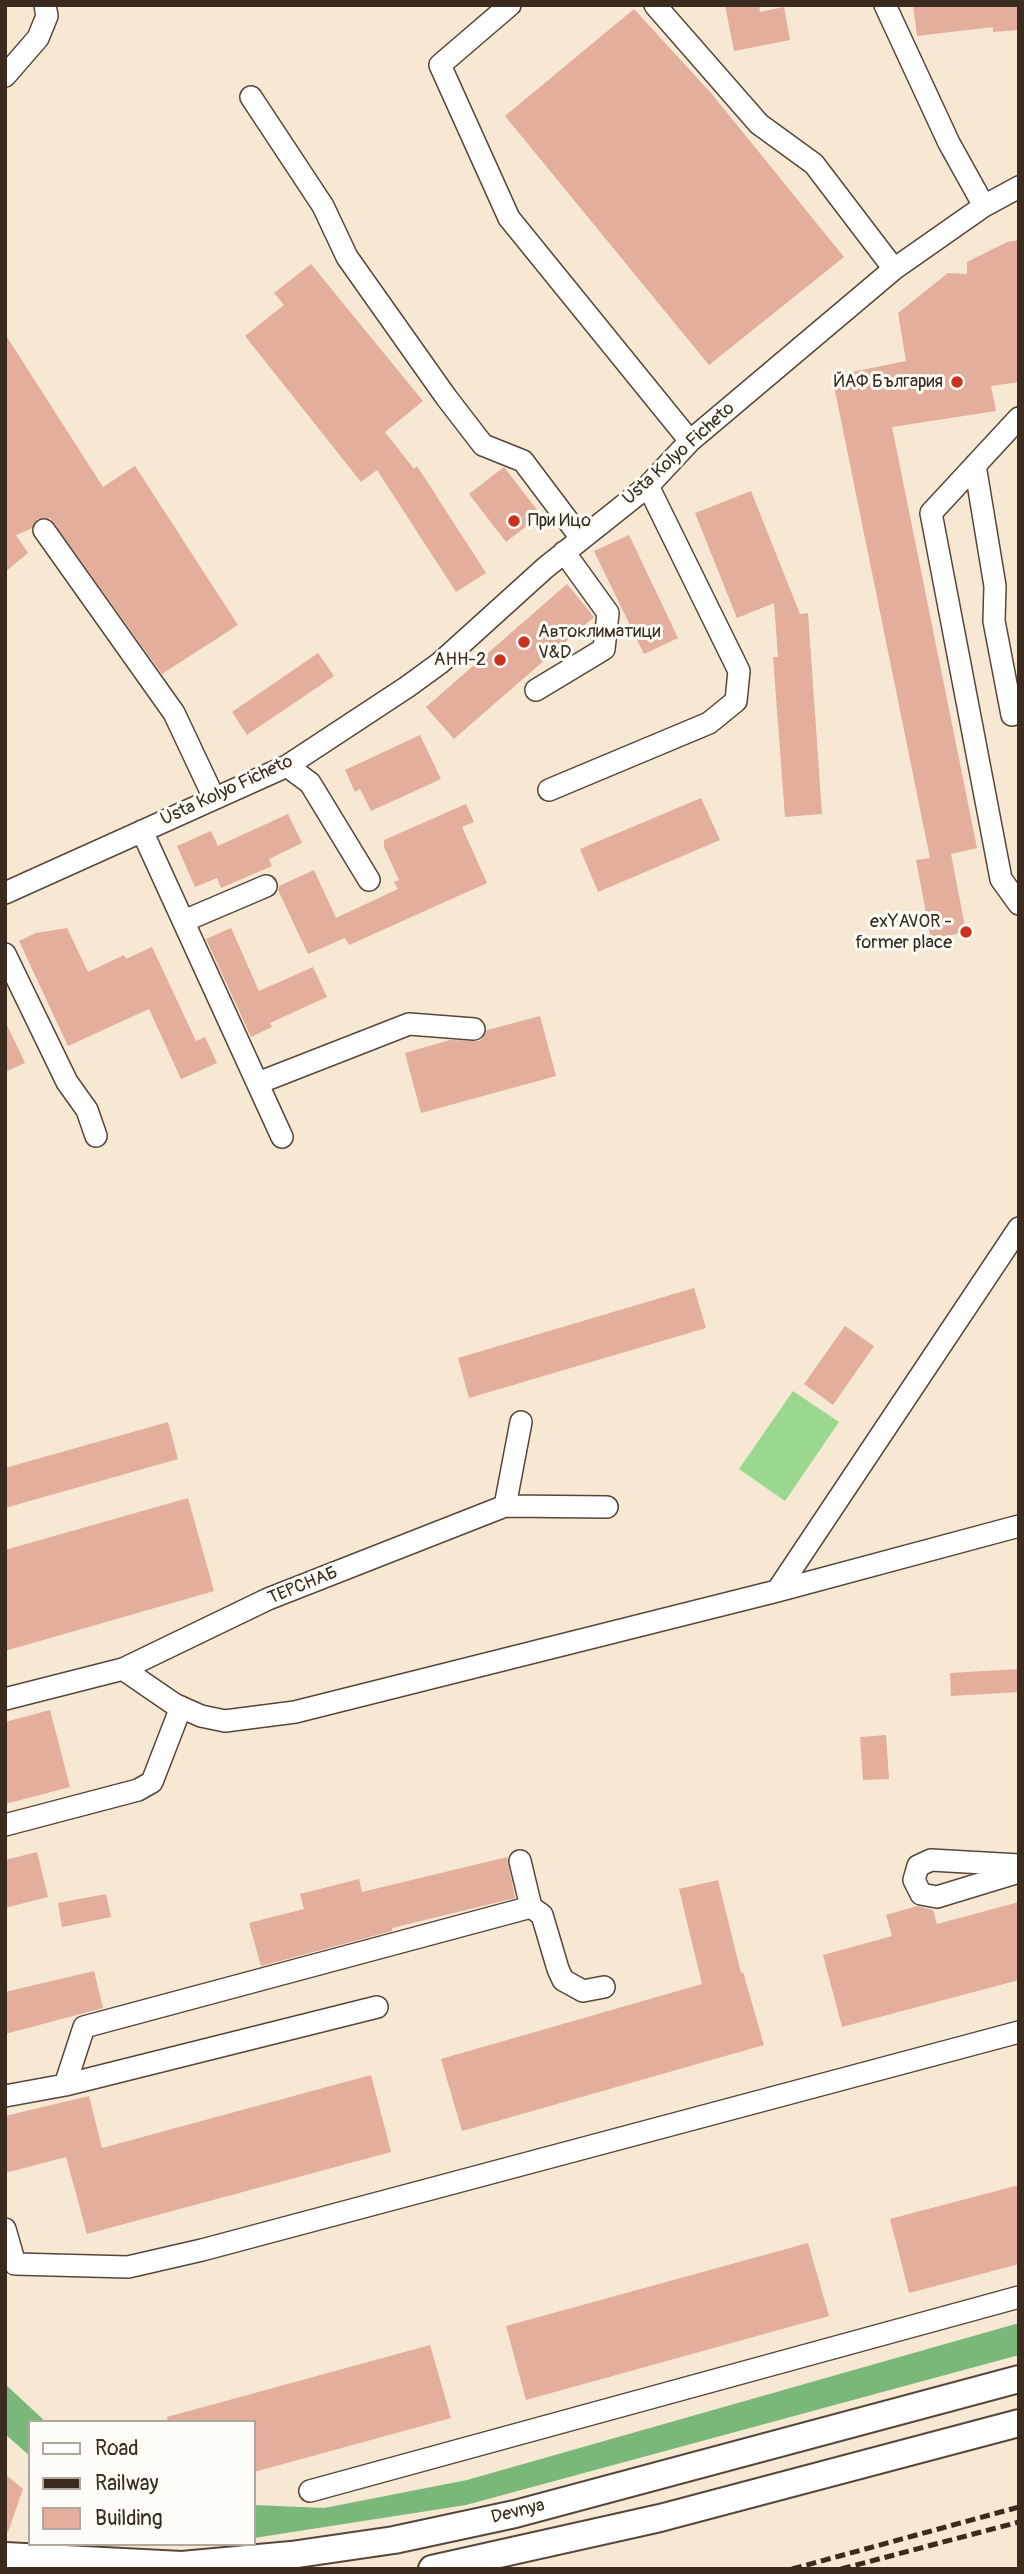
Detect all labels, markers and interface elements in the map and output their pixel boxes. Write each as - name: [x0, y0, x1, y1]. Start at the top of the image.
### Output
- place label: ЙАФ България: [834, 371, 943, 393]
- marker: ЙАФ България: [949, 374, 965, 390]
- street label: Usta Kolyo Ficheto: [619, 398, 739, 510]
- place label: При Ицо: [528, 510, 591, 532]
- marker: При Ицо: [506, 513, 522, 529]
- place label: Автоклиматици V&D: [538, 621, 661, 664]
- marker: Автоклиматици V&D: [516, 634, 532, 650]
- place label: АНН-2: [434, 649, 486, 671]
- marker: АНН-2: [492, 652, 508, 668]
- street label: Usta Kolyo Ficheto: [158, 751, 296, 831]
- place label: exYAVOR - former place: [855, 911, 952, 954]
- marker: exYAVOR - former place: [958, 924, 974, 940]
- street label: ТЕРСНАБ: [265, 1562, 341, 1610]
- legend: [28, 2420, 256, 2546]
- text: Road: [95, 2435, 139, 2462]
- text: Railway: [95, 2470, 159, 2497]
- street label: Devnya: [489, 2495, 547, 2529]
- text: Building: [95, 2505, 162, 2532]

